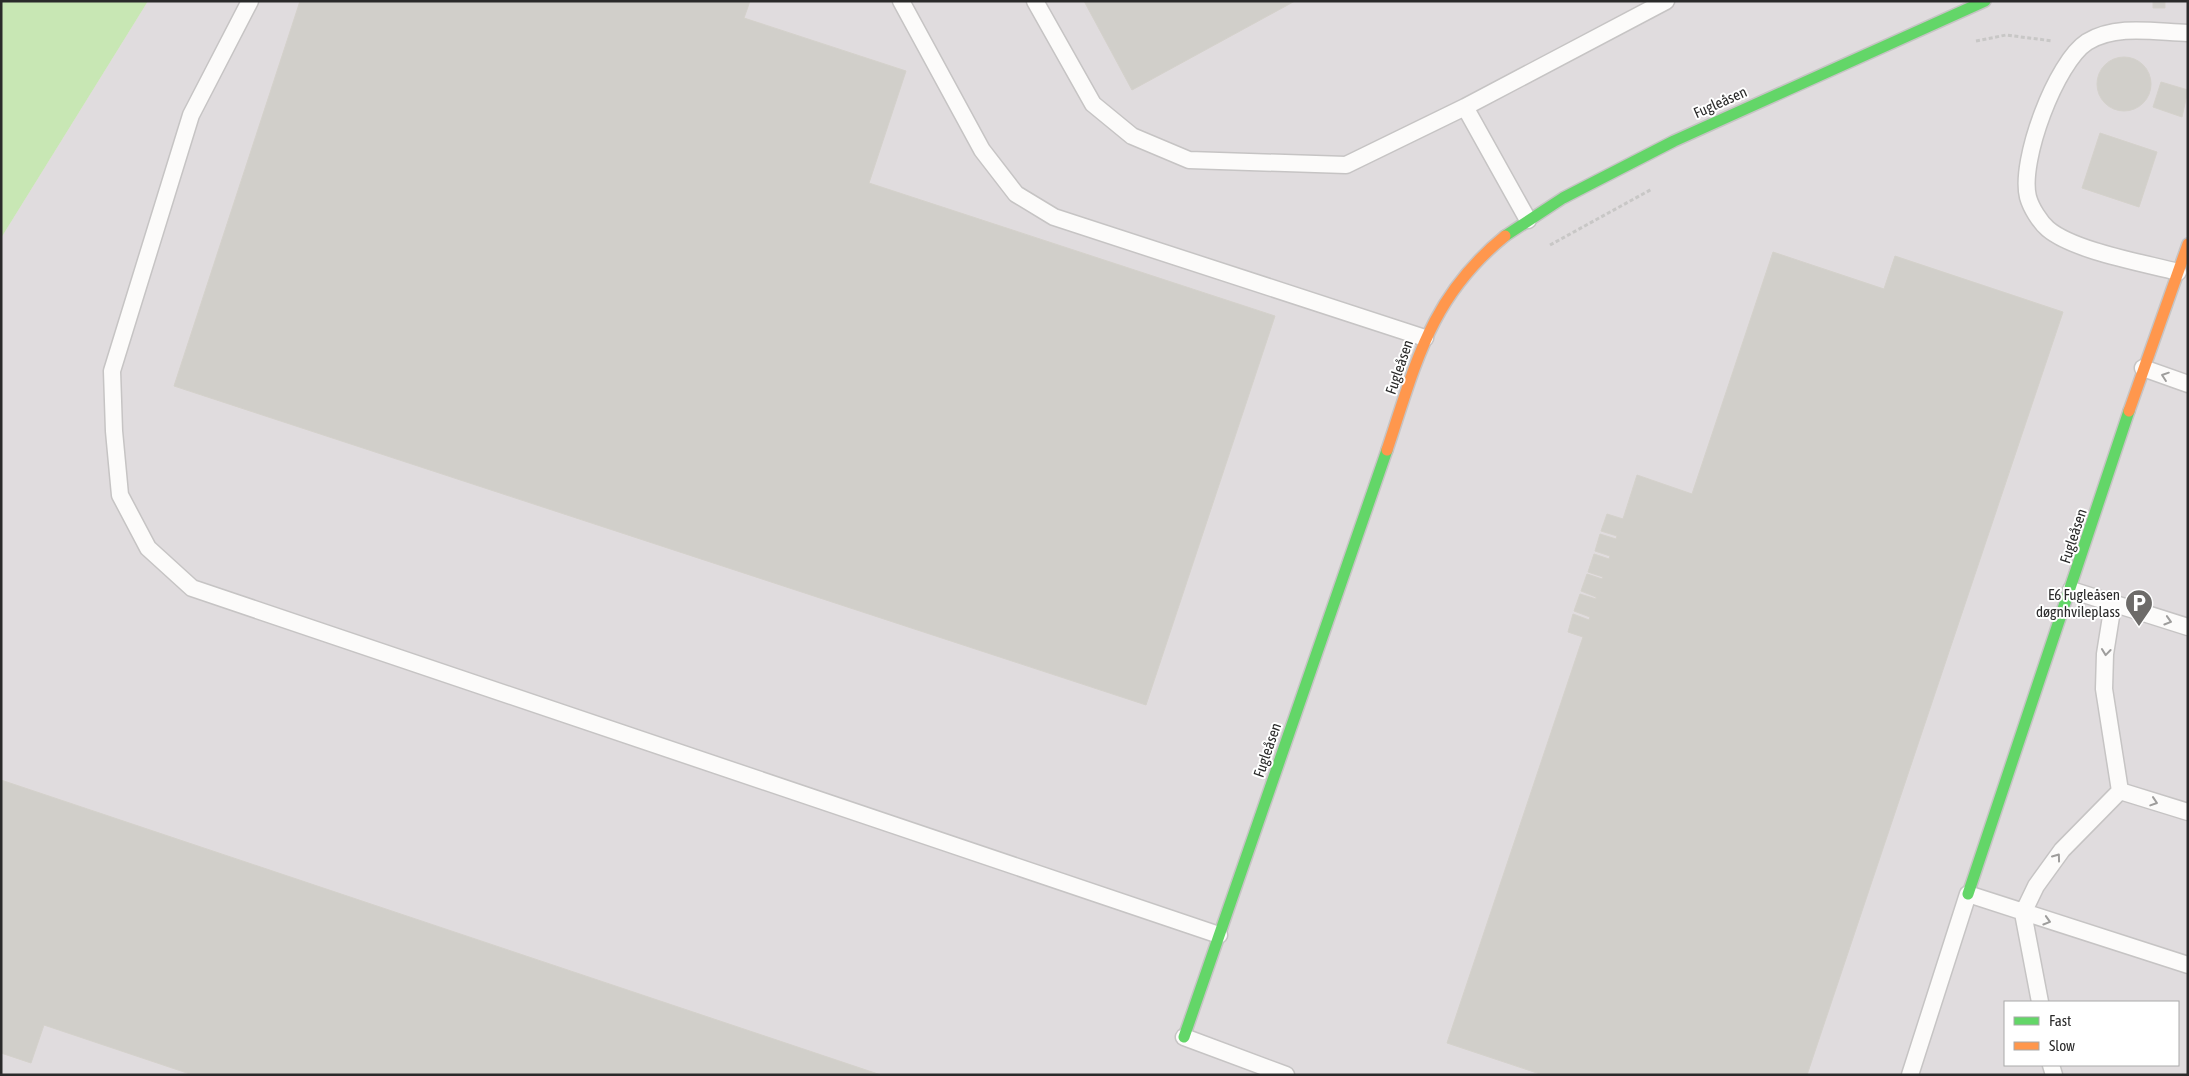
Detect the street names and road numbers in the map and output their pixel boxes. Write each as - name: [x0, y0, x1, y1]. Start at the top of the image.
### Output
- street label: Fugleåsen: [1691, 83, 1749, 121]
- street label: Fugleåsen: [1382, 337, 1416, 397]
- street label: Fugleåsen: [2056, 506, 2090, 566]
- street label: Fugleåsen: [1250, 720, 1284, 780]

